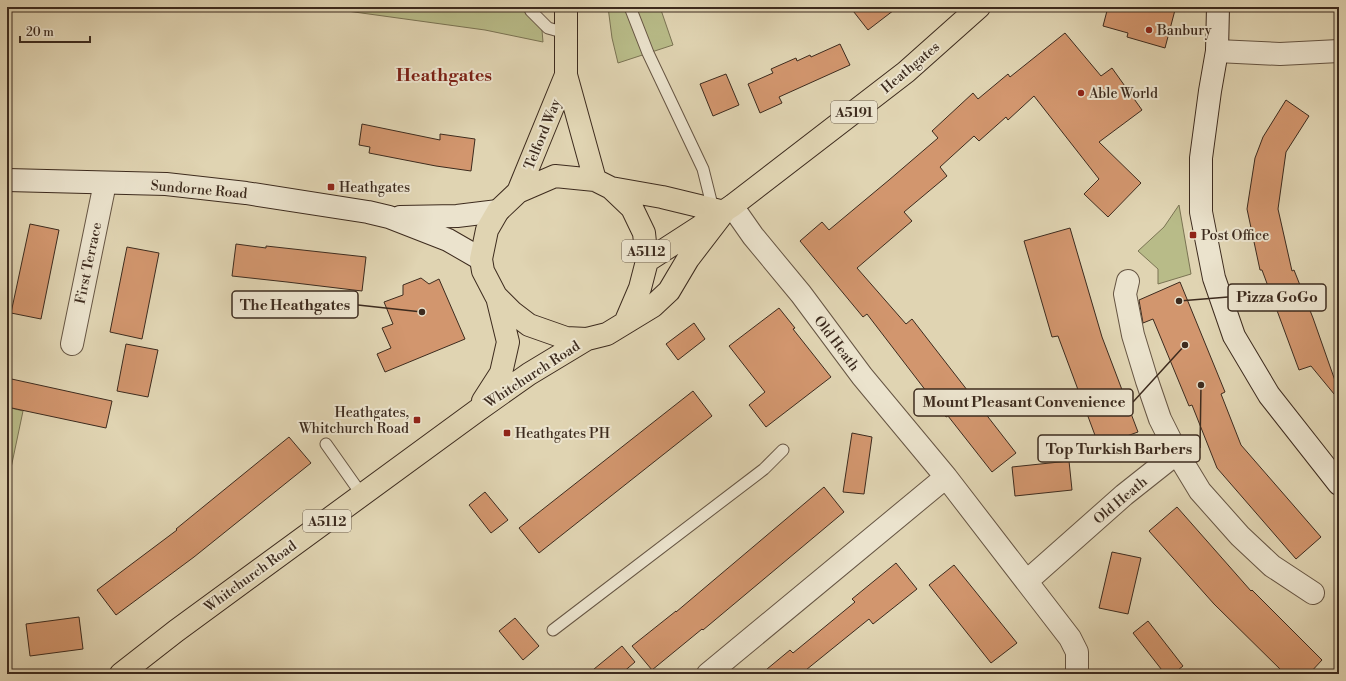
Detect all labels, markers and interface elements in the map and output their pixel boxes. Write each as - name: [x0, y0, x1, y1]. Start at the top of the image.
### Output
- scale bar: [20, 18, 90, 44]
- place label: Banbury: [1156, 22, 1212, 40]
- text: 20 m: [26, 25, 54, 40]
- marker: Banbury: [1144, 25, 1154, 35]
- street label: Heathgates: [878, 38, 944, 98]
- district label: Heathgates: [396, 64, 492, 87]
- place label: Able World: [1088, 85, 1158, 103]
- marker: Able World: [1076, 88, 1086, 98]
- street label: Telford Way: [521, 96, 565, 172]
- road number: A5191: [831, 101, 877, 123]
- street label: Sundorne Road: [150, 177, 248, 203]
- place label: Heathgates: [339, 179, 410, 197]
- marker: Heathgates: [326, 182, 336, 192]
- street label: First Terrace: [72, 221, 106, 306]
- place label: Post Office: [1201, 227, 1269, 245]
- marker: Post Office: [1188, 230, 1198, 240]
- road number: A5112: [622, 240, 670, 262]
- callout: Pizza GoGo: [1228, 284, 1326, 311]
- text: Pizza GoGo: [1236, 288, 1318, 307]
- callout: The Heathgates: [232, 291, 358, 318]
- text: The Heathgates: [240, 296, 350, 315]
- street label: Old Heath: [810, 312, 863, 375]
- street label: Whitchurch Road: [481, 337, 584, 413]
- callout: Mount Pleasant Convenience: [914, 389, 1133, 416]
- text: Mount Pleasant Convenience: [922, 393, 1126, 412]
- place label: Heathgates, Whitchurch Road: [298, 404, 409, 438]
- marker: Heathgates, Whitchurch Road: [412, 415, 422, 425]
- place label: Heathgates PH: [515, 425, 611, 443]
- marker: Heathgates PH: [502, 428, 512, 438]
- callout: Top Turkish Barbers: [1038, 435, 1200, 462]
- text: Top Turkish Barbers: [1046, 440, 1192, 459]
- street label: Old Heath: [1090, 473, 1152, 528]
- road number: A5112: [303, 510, 351, 532]
- street label: Whitchurch Road: [200, 537, 300, 617]

